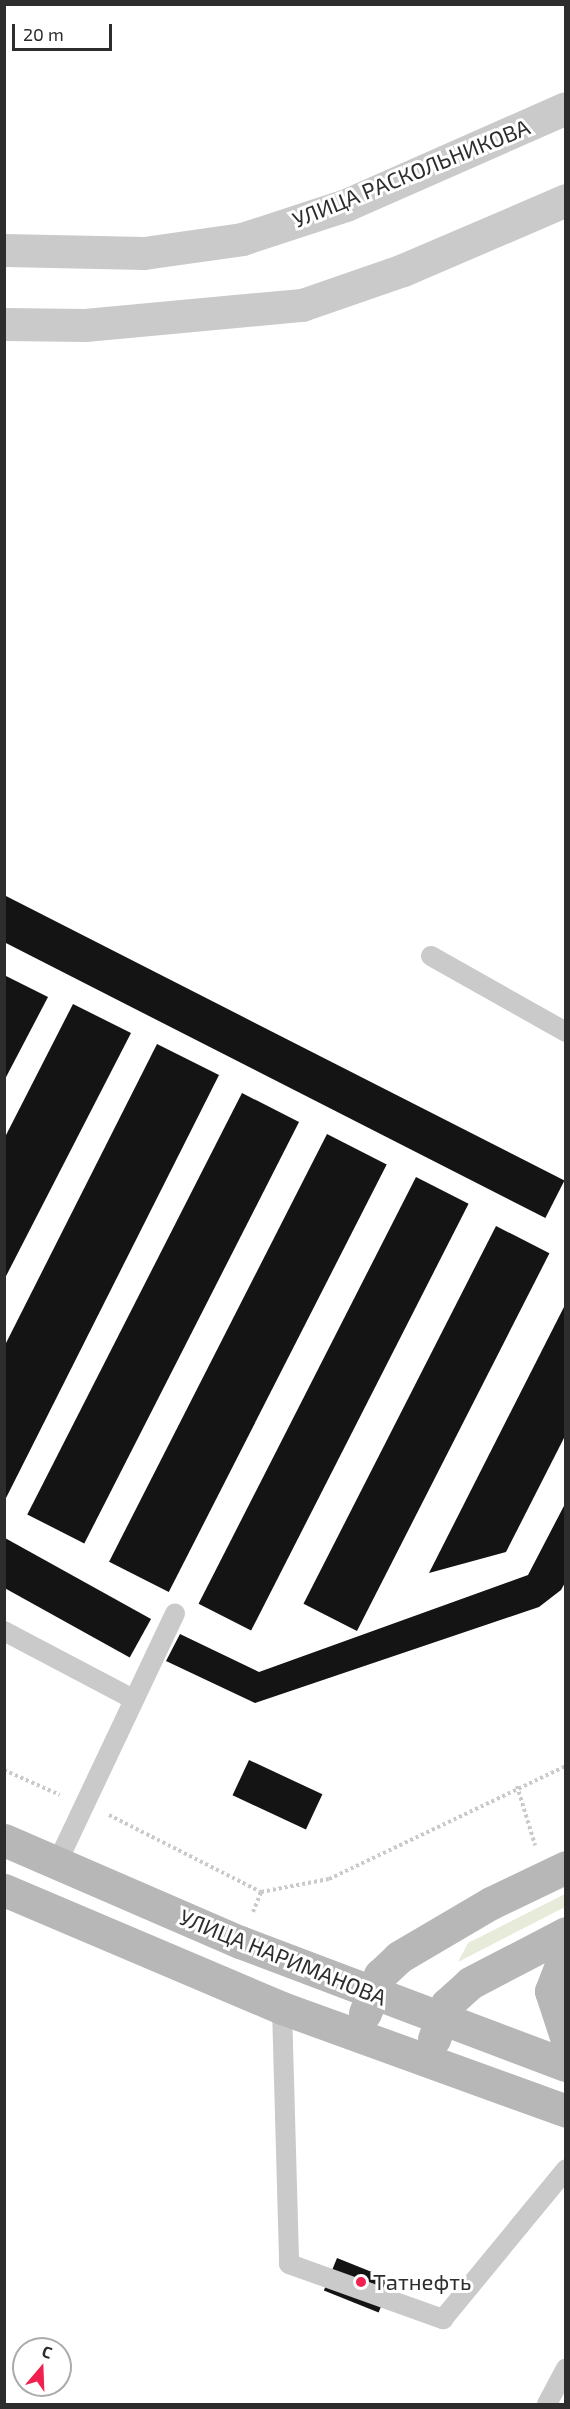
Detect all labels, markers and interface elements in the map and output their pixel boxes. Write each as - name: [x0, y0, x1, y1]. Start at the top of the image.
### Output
- scale bar: [15, 12, 116, 50]
- text: 20 m: [23, 23, 64, 45]
- street label: УЛИЦА РАСКОЛЬНИКОВА: [288, 113, 534, 233]
- street label: УЛИЦА НАРИМАНОВА: [176, 1903, 390, 2011]
- place label: Татнефть: [373, 2269, 471, 2295]
- marker: Татнефть: [354, 2275, 368, 2289]
- north arrow: [12, 2337, 72, 2397]
- text: С: [40, 2341, 55, 2362]

